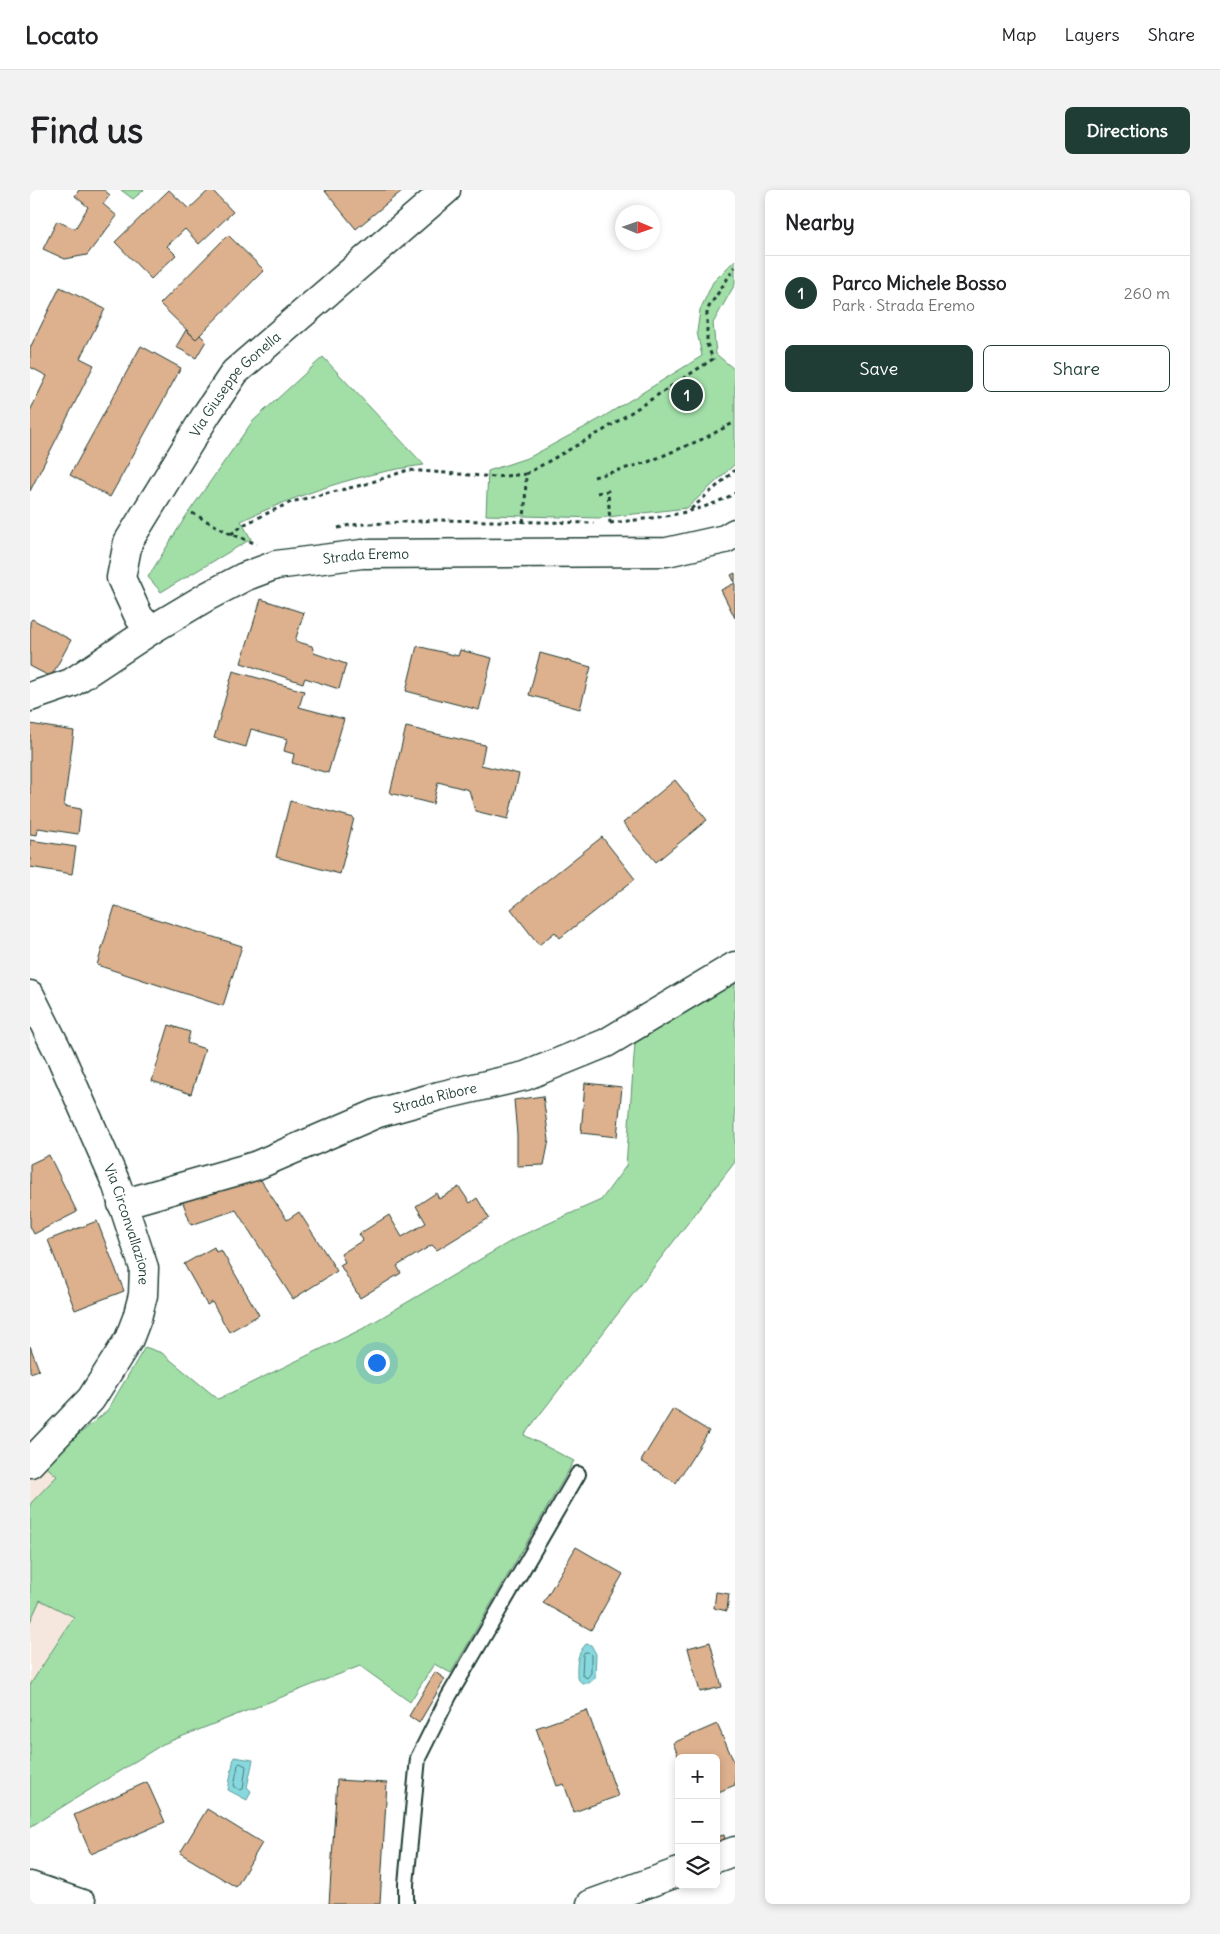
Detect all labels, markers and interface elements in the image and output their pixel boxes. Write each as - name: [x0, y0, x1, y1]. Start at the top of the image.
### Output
- text: Locato: [25, 20, 99, 50]
- text: Map: [1001, 23, 1036, 46]
- text: Layers: [1064, 23, 1120, 46]
- text: Share: [1148, 23, 1195, 46]
- button: Directions: [1065, 107, 1190, 154]
- text: Find us: [30, 108, 143, 152]
- north arrow: [615, 205, 660, 250]
- text: Nearby: [785, 209, 855, 236]
- text: Parco Michele Bosso: [832, 271, 1007, 295]
- text: 1: [798, 283, 804, 303]
- text: 260 m: [1124, 283, 1170, 303]
- text: Park · Strada Eremo: [832, 295, 975, 315]
- street label: Via Giuseppe Gonella: [186, 328, 284, 440]
- button: Save: [785, 345, 973, 392]
- button: Share: [983, 345, 1170, 392]
- pin: 1: [671, 376, 703, 414]
- street label: Strada Eremo: [322, 545, 409, 568]
- street label: Strada Ribore: [391, 1079, 478, 1117]
- street label: Via Circonvallazione: [100, 1161, 153, 1285]
- your location: [364, 1350, 390, 1376]
- map controls: [675, 1754, 720, 1889]
- button: +: [675, 1754, 720, 1799]
- button: −: [675, 1799, 720, 1844]
- button: layers: [675, 1844, 720, 1889]

